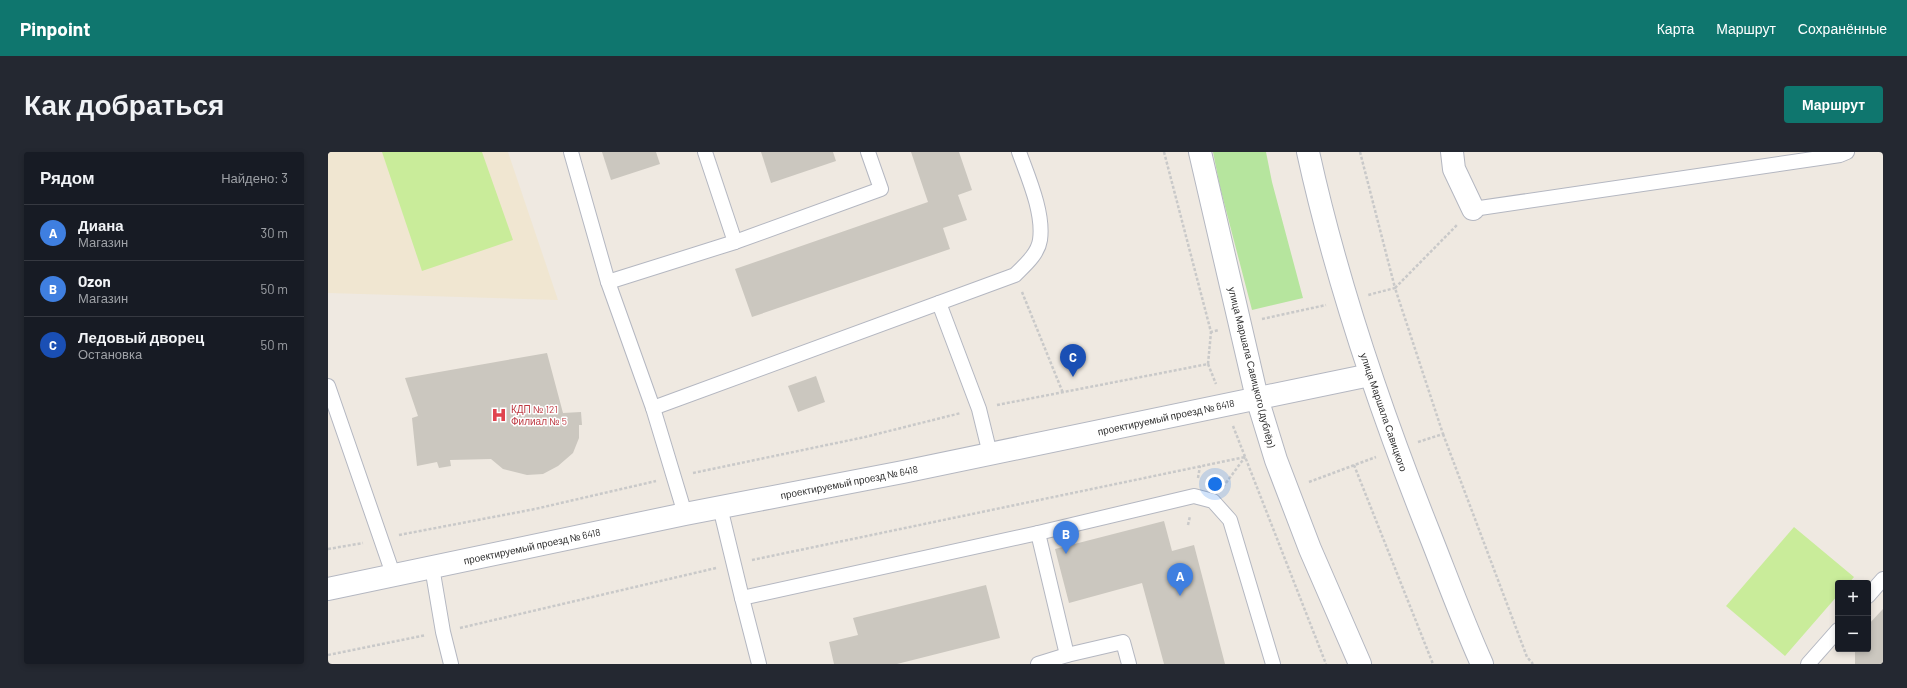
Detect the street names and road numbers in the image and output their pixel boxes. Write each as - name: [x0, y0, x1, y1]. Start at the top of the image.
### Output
- street label: улица Маршала Савицкого (дублёр): [1226, 285, 1278, 449]
- street label: улица Маршала Савицкого: [1358, 351, 1410, 473]
- street label: проектируемый проезд № 6418: [1096, 397, 1236, 437]
- street label: проектируемый проезд № 6418: [779, 463, 919, 501]
- street label: проектируемый проезд № 6418: [462, 526, 602, 566]

